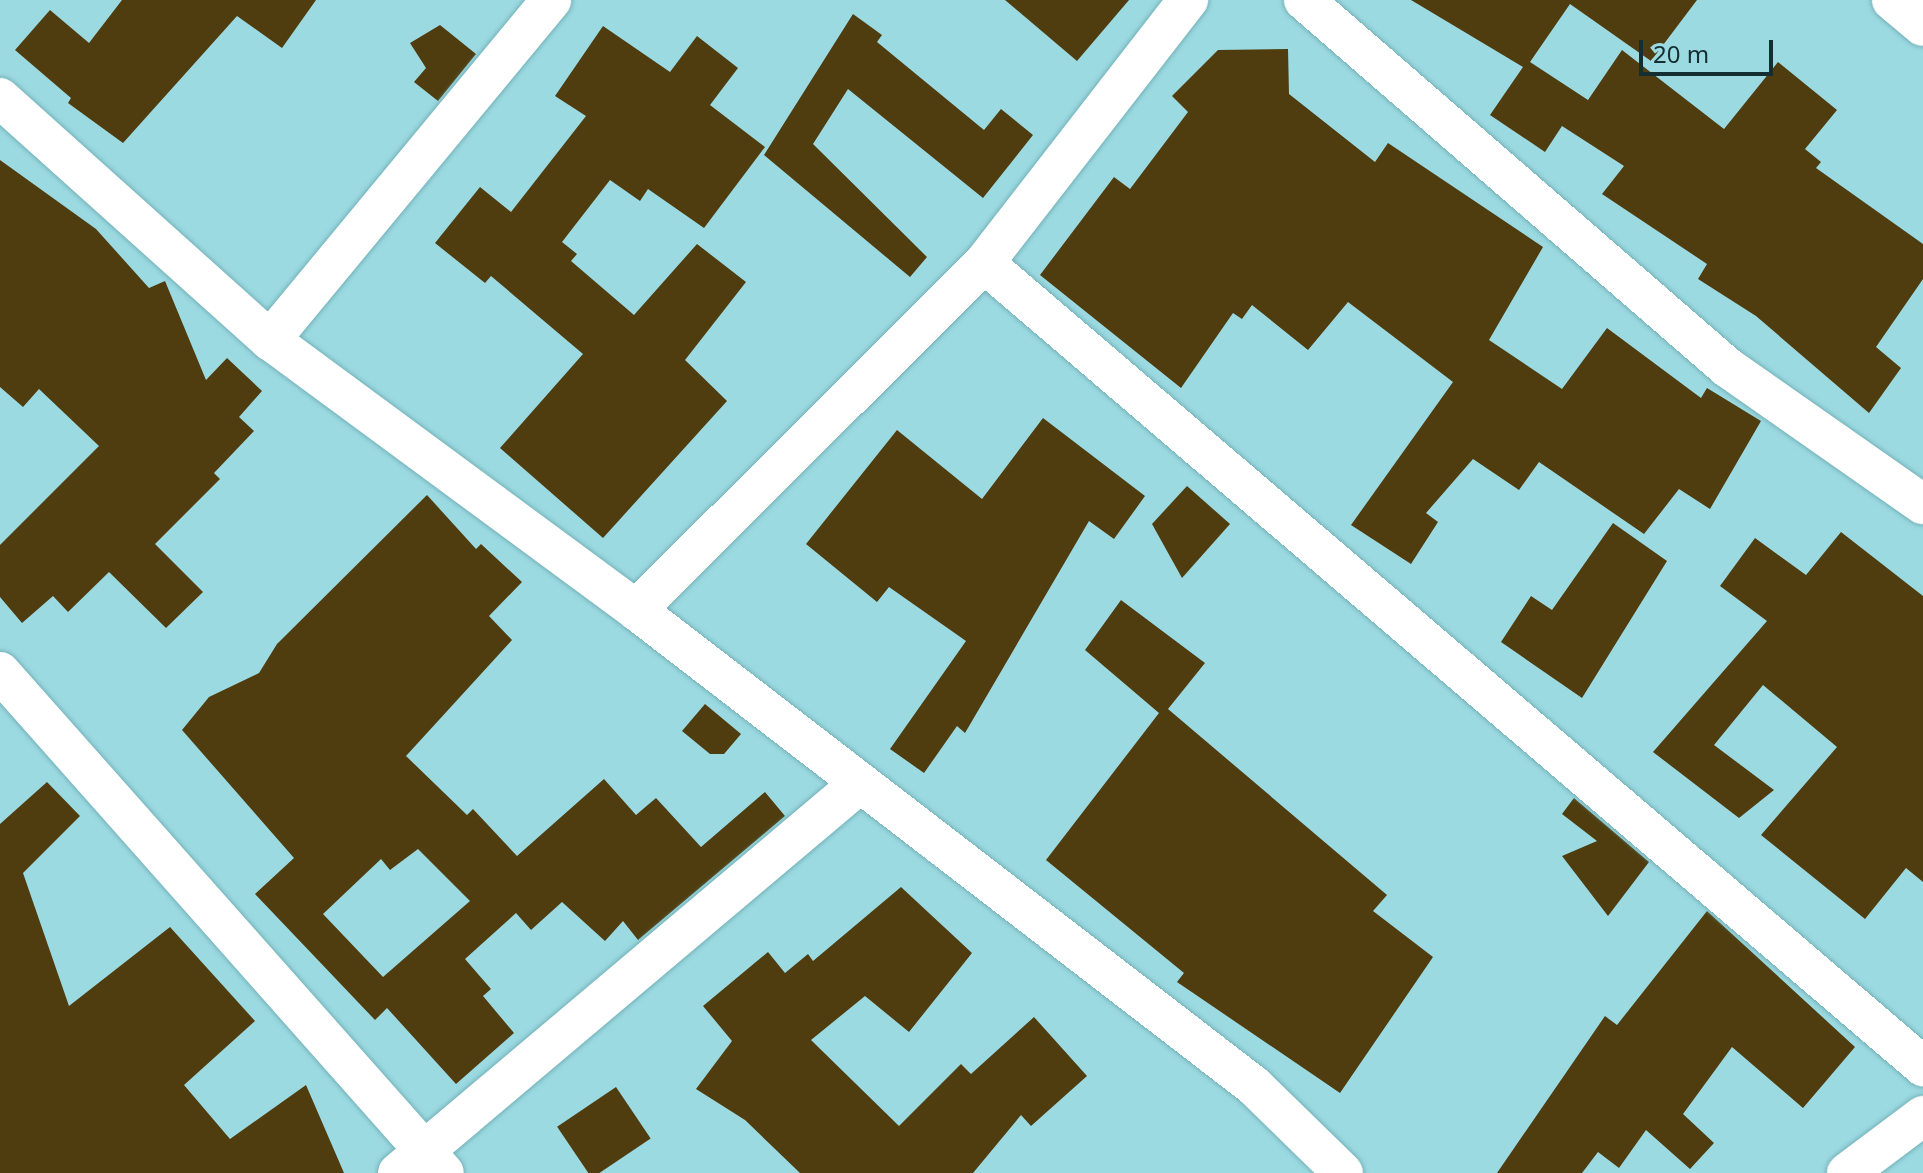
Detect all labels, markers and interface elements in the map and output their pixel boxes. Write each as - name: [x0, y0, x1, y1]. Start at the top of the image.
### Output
- scale bar: [1643, 24, 1777, 74]
- text: 20 m: [1653, 37, 1709, 70]

